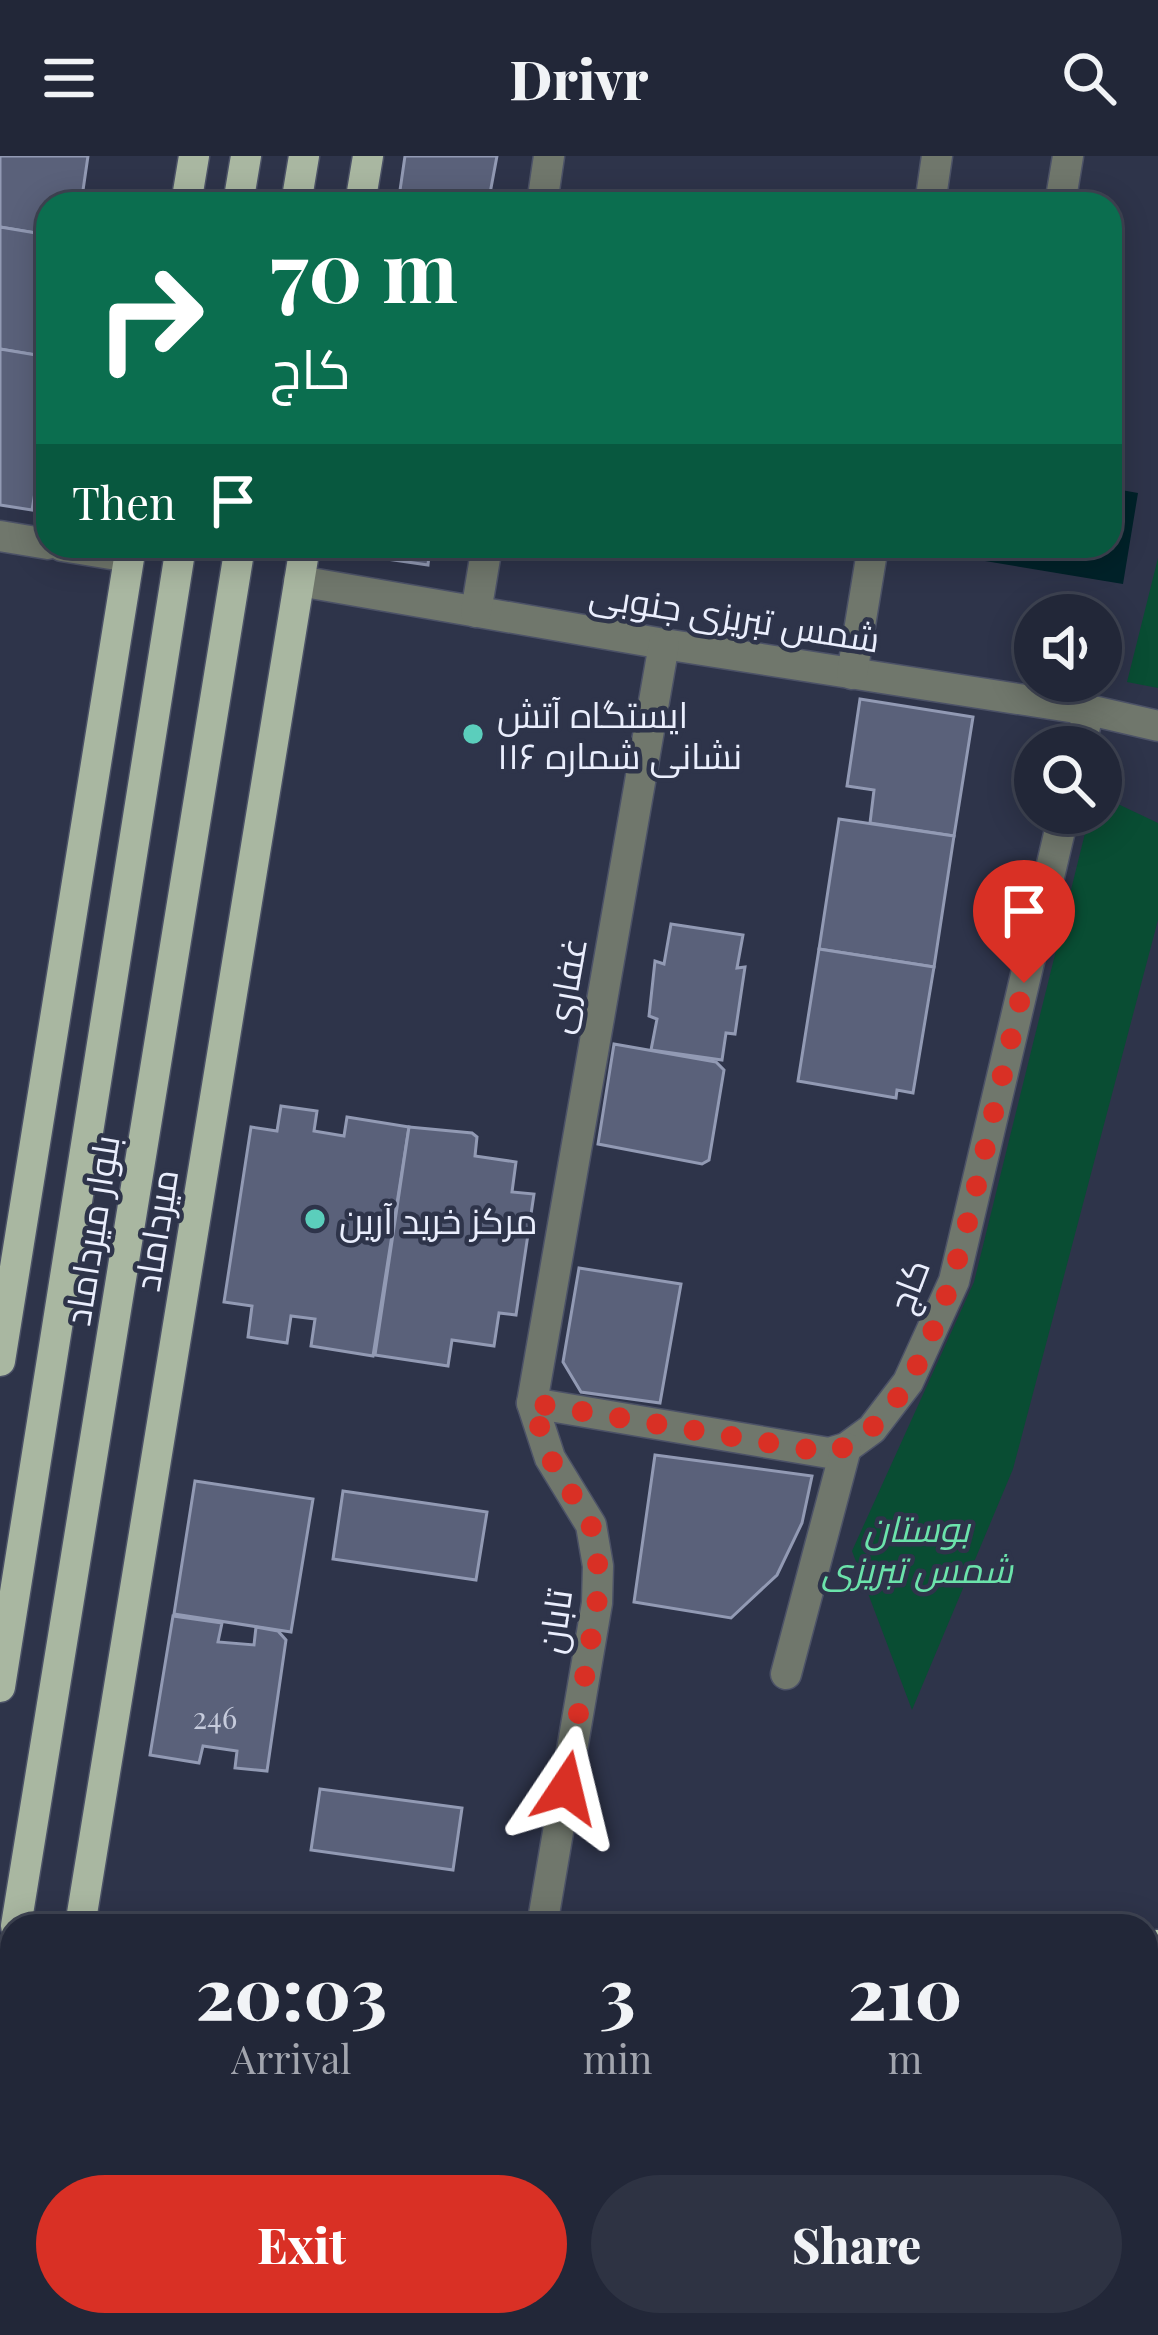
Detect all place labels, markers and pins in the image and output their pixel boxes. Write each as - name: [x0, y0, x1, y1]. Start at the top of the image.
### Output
- place label: ایستگاه آتش نشانی شماره ۱۱۶: [497, 689, 742, 778]
- marker: ایستگاه آتش نشانی شماره ۱۱۶: [460, 721, 486, 747]
- pin: [973, 860, 1075, 983]
- place label: مرکز خرید آرین: [339, 1195, 538, 1243]
- marker: مرکز خرید آرین: [302, 1206, 328, 1232]

